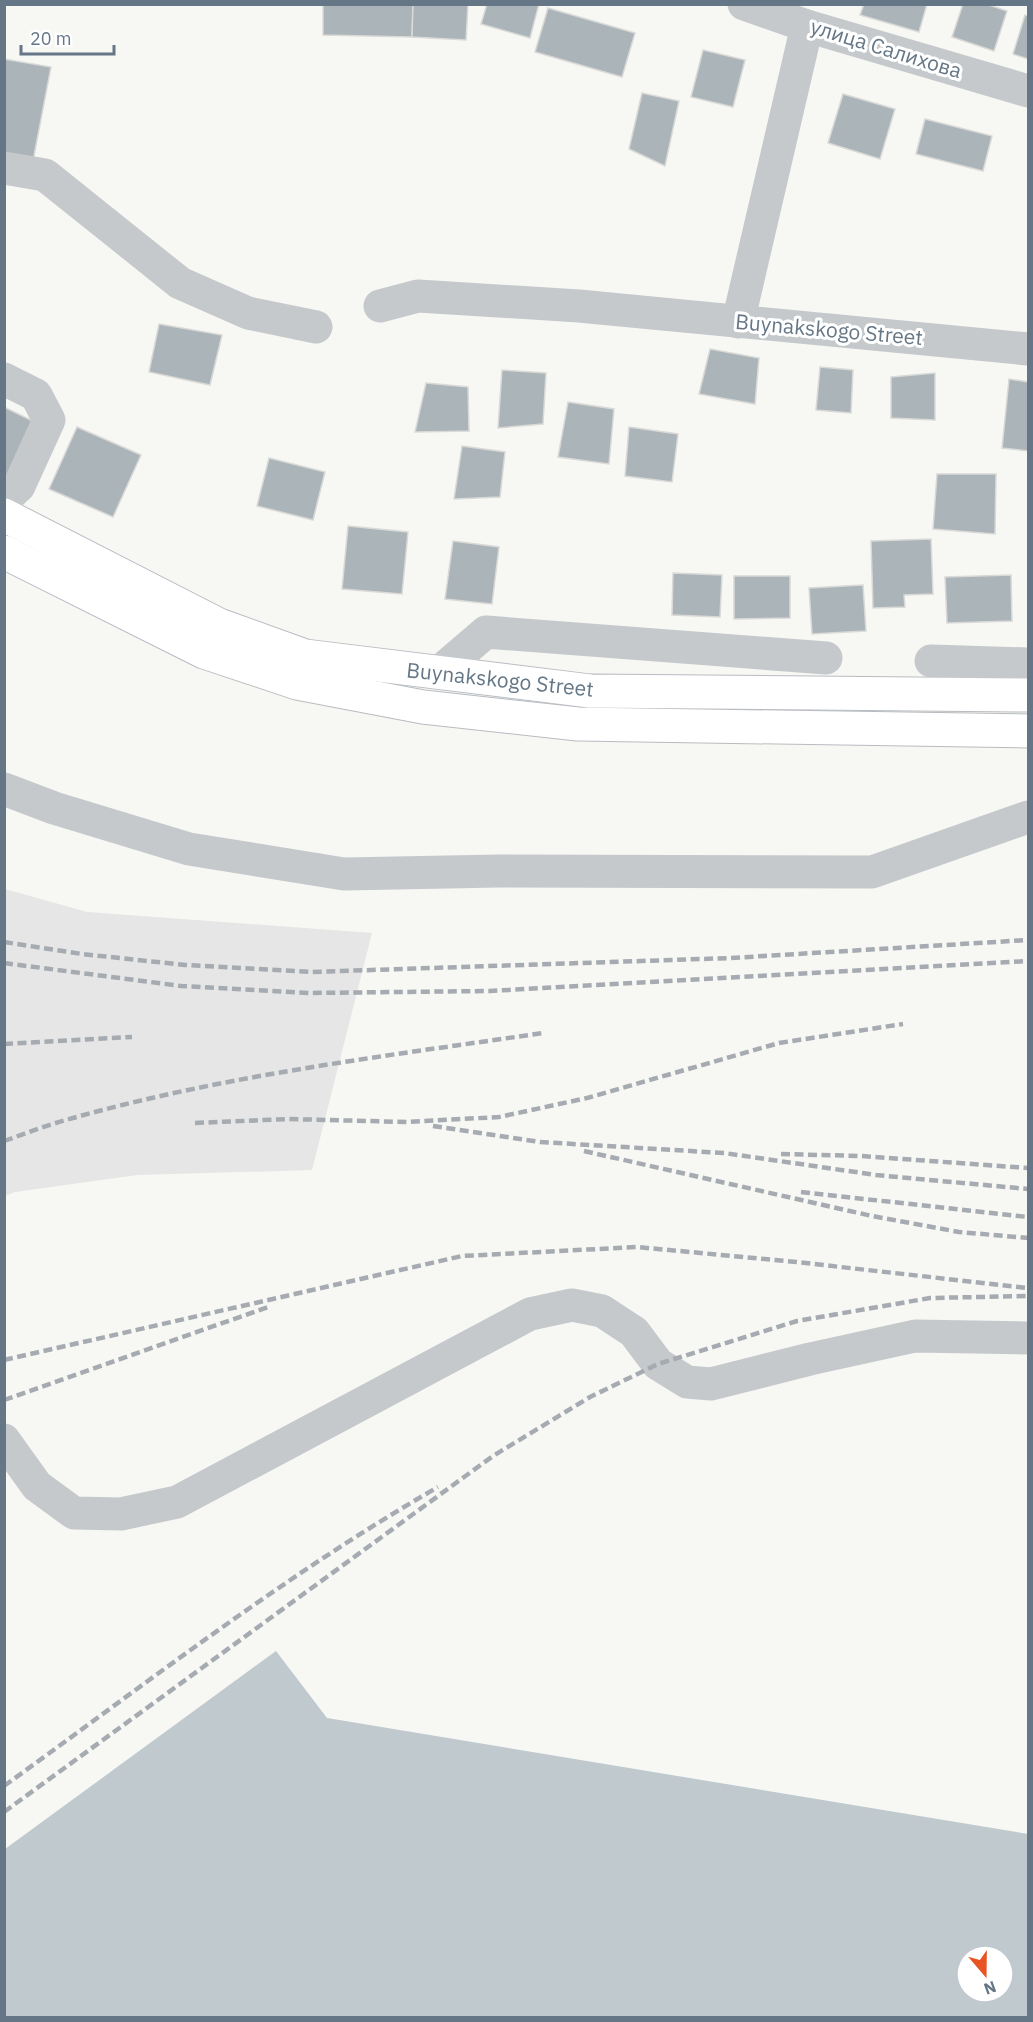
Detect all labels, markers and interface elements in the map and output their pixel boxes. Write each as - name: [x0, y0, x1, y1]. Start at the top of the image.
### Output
- street label: улица Салихова: [807, 12, 965, 84]
- scale bar: [21, 18, 114, 56]
- text: 20 m: [30, 27, 72, 50]
- street label: Buynakskogo Street: [734, 307, 924, 351]
- street label: Buynakskogo Street: [405, 655, 595, 703]
- north arrow: [955, 1944, 1015, 2004]
- text: N: [981, 1977, 999, 1999]

